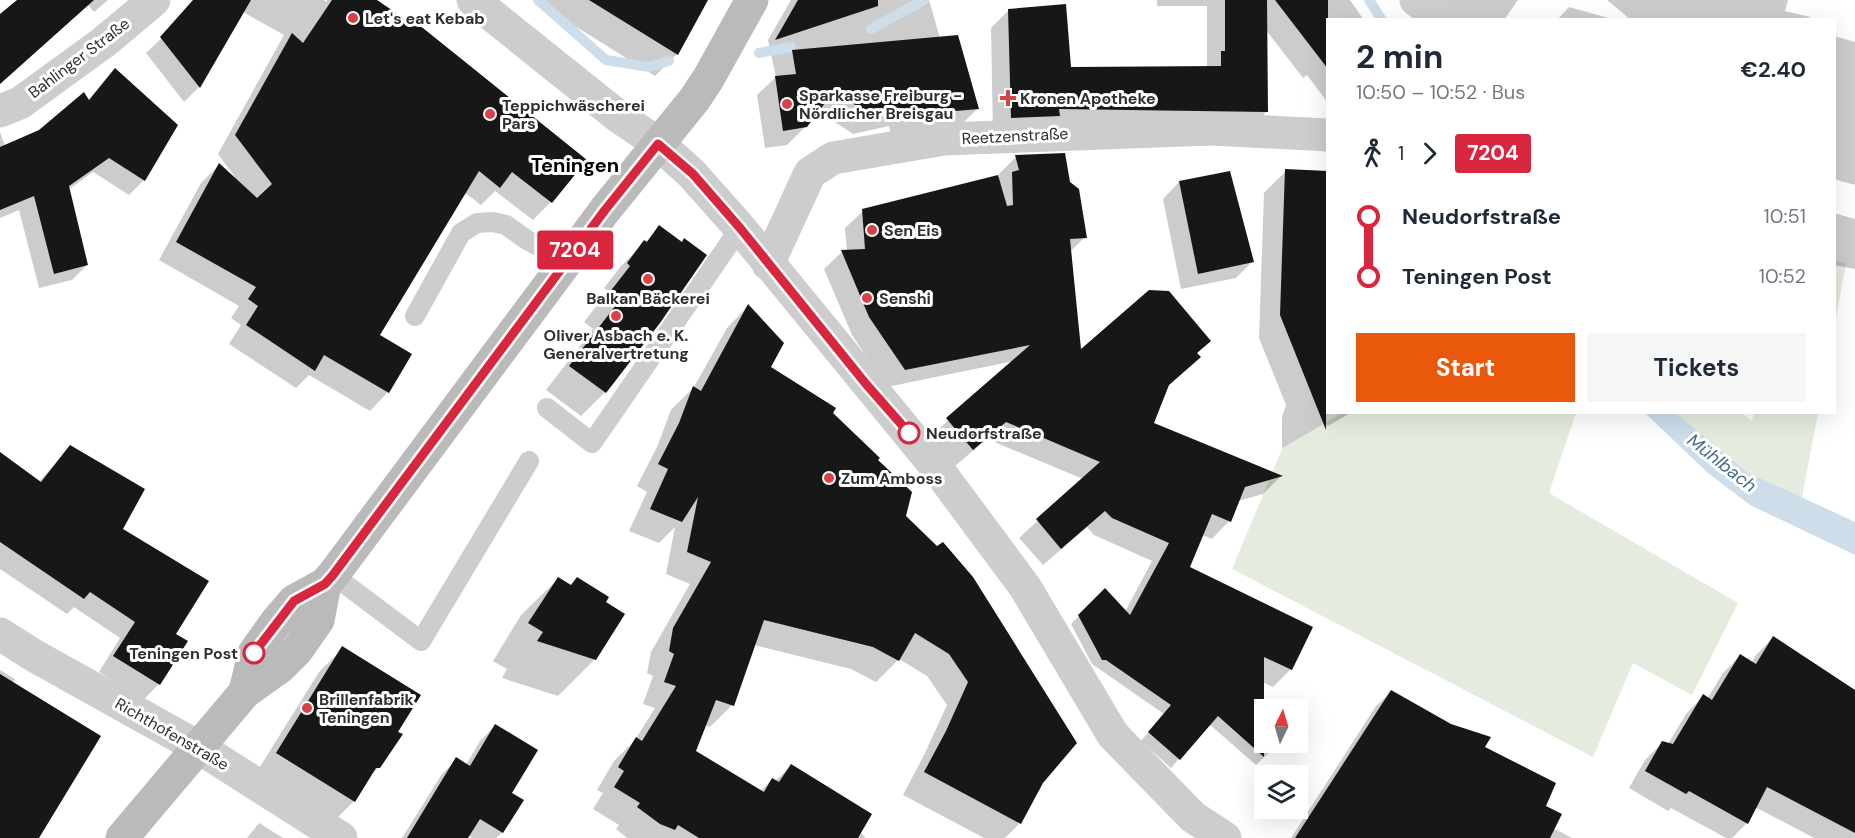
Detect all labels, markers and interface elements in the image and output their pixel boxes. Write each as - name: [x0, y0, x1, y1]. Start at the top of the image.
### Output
- place label: Let's eat Kebab: [365, 8, 485, 29]
- marker: Let's eat Kebab: [346, 11, 360, 25]
- street label: Bahlinger Straße: [24, 13, 134, 103]
- text: 2 min: [1356, 35, 1443, 78]
- text: €2.40: [1741, 55, 1806, 84]
- text: 10:50 – 10:52 · Bus: [1356, 79, 1525, 105]
- place label: Sparkasse Freiburg - Nördlicher Breisgau: [799, 85, 962, 124]
- place label: Kronen Apotheke: [1020, 88, 1156, 109]
- marker: Kronen Apotheke: [1001, 91, 1015, 105]
- place label: Teppichwäscherei Pars: [502, 95, 645, 134]
- marker: Sparkasse Freiburg - Nördlicher Breisgau: [780, 97, 794, 111]
- marker: Teppichwäscherei Pars: [483, 107, 497, 121]
- street label: Reetzenstraße: [961, 123, 1069, 149]
- icon: walk: [1356, 137, 1389, 170]
- icon: forward: [1413, 137, 1446, 170]
- text: 7204: [1467, 139, 1519, 167]
- text: 1: [1398, 140, 1404, 166]
- district label: Teningen: [531, 152, 619, 178]
- text: Neudorfstraße: [1402, 202, 1561, 231]
- text: 10:51: [1764, 203, 1806, 229]
- place label: Sen Eis: [884, 220, 939, 241]
- marker: Sen Eis: [865, 223, 879, 237]
- line badge: 7204: [533, 230, 617, 270]
- text: 7204: [549, 236, 601, 264]
- text: Teningen Post: [1402, 262, 1552, 291]
- text: 10:52: [1759, 263, 1806, 289]
- marker: Balkan Bäckerei: [641, 272, 655, 286]
- place label: Balkan Bäckerei: [586, 288, 710, 309]
- place label: Senshi: [879, 288, 931, 309]
- marker: Senshi: [860, 291, 874, 305]
- marker: Oliver Asbach e. K. Generalvertretung: [609, 309, 623, 323]
- place label: Oliver Asbach e. K. Generalvertretung: [543, 325, 689, 364]
- button: Start: [1356, 333, 1575, 402]
- button: Tickets: [1587, 333, 1806, 402]
- marker: Neudorfstraße: [898, 422, 920, 444]
- place label: Neudorfstraße: [926, 423, 1042, 444]
- water label: Mühlbach: [1682, 428, 1762, 498]
- place label: Zum Amboss: [841, 468, 943, 489]
- marker: Zum Amboss: [822, 471, 836, 485]
- marker: Teningen Post: [243, 642, 265, 664]
- place label: Teningen Post: [129, 643, 238, 664]
- place label: Brillenfabrik Teningen: [319, 689, 415, 728]
- street label: Richthofenstraße: [111, 693, 233, 775]
- north arrow: [1254, 699, 1308, 753]
- map controls: [1254, 699, 1308, 819]
- marker: Brillenfabrik Teningen: [300, 701, 314, 715]
- button: layers: [1254, 765, 1308, 819]

